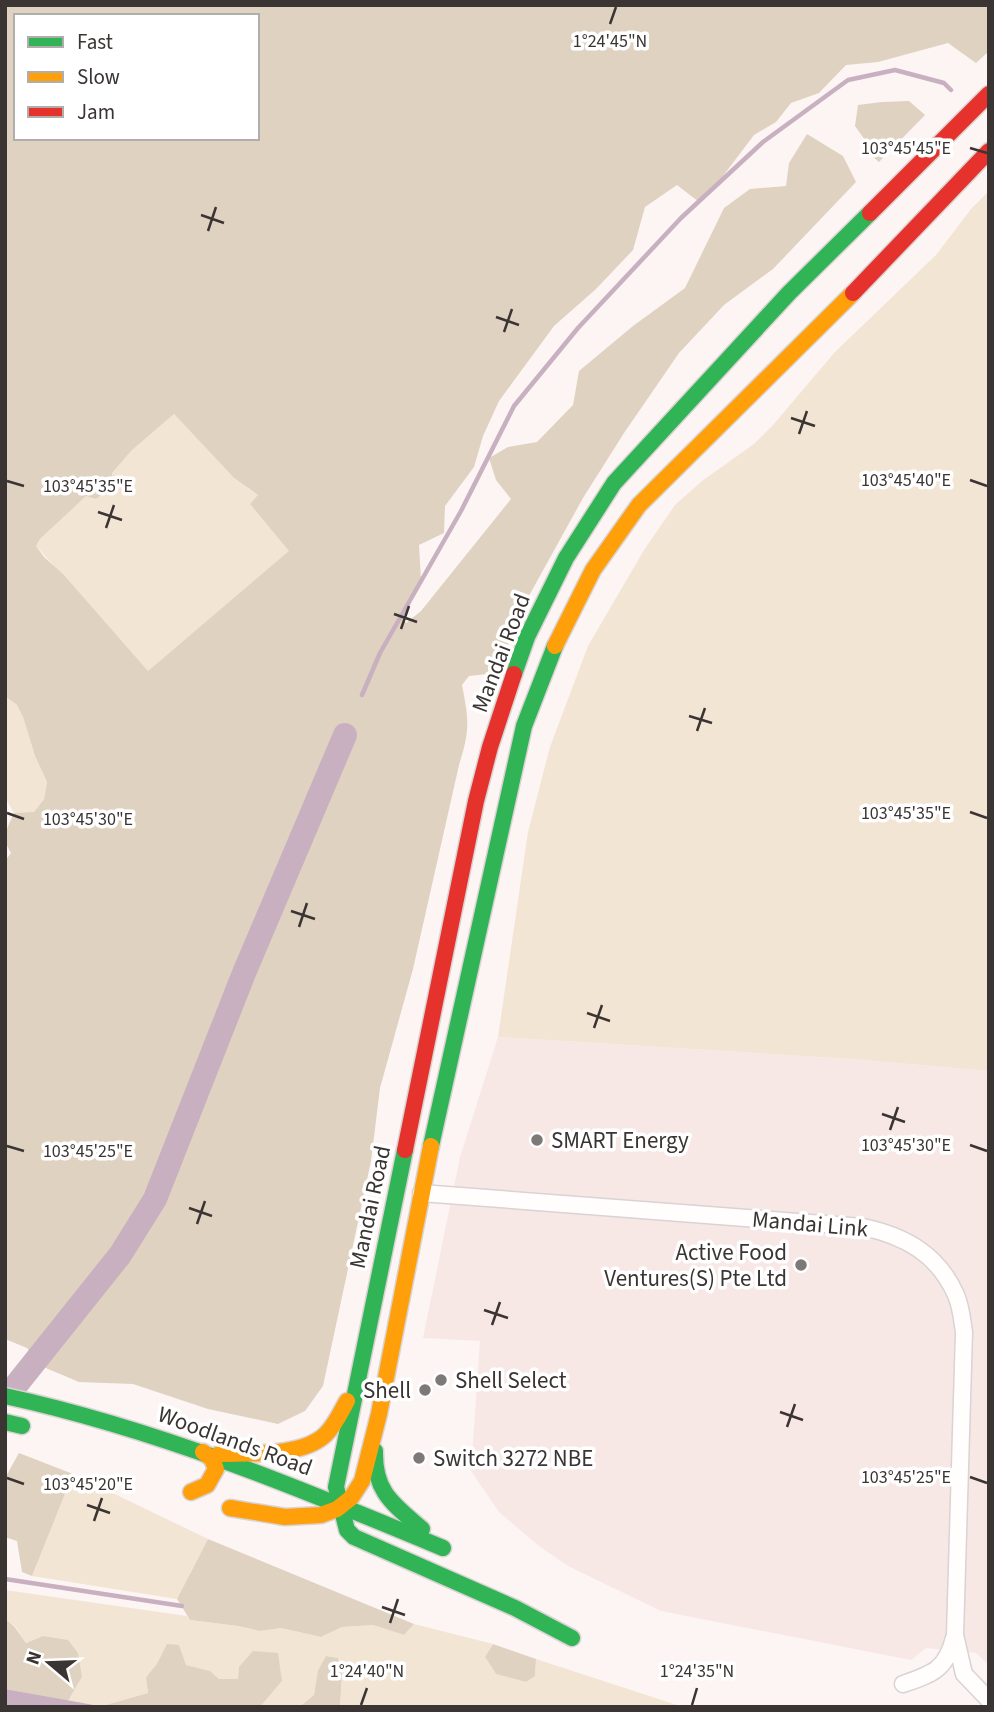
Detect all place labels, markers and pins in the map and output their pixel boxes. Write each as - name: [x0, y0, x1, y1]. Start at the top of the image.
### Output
- place label: SMART Energy: [551, 1124, 689, 1157]
- marker: SMART Energy: [529, 1132, 545, 1148]
- place label: Active Food Ventures(S) Pte Ltd: [604, 1236, 787, 1295]
- marker: Active Food Ventures(S) Pte Ltd: [793, 1257, 809, 1273]
- place label: Shell Select: [455, 1364, 567, 1397]
- marker: Shell Select: [433, 1372, 449, 1388]
- place label: Shell: [363, 1374, 411, 1407]
- marker: Shell: [417, 1382, 433, 1398]
- place label: Switch 3272 NBE: [433, 1442, 593, 1475]
- marker: Switch 3272 NBE: [411, 1450, 427, 1466]

